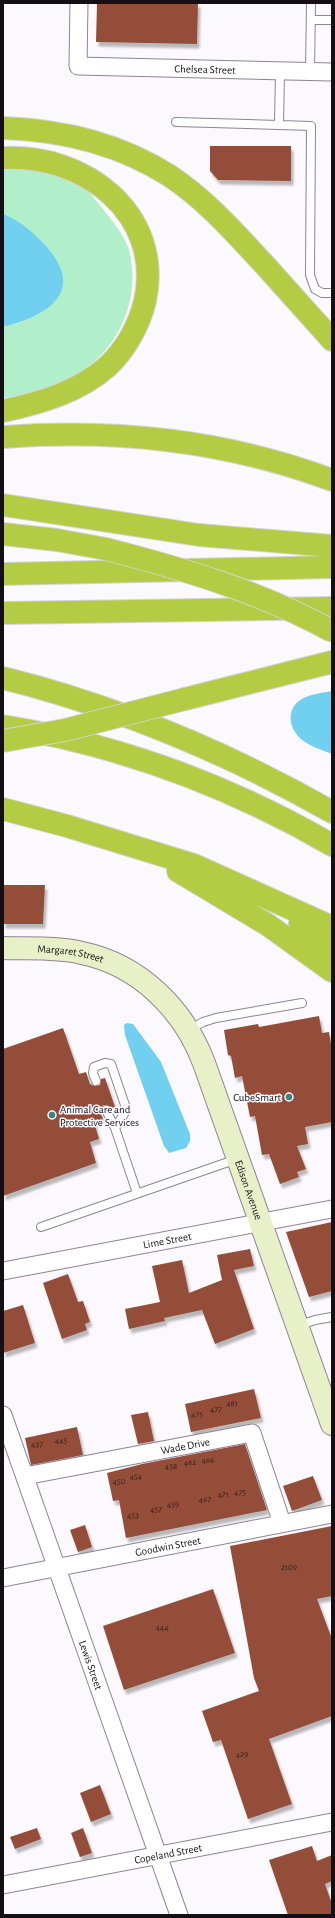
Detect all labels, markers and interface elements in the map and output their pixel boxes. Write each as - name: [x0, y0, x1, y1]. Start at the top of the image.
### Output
- street label: Chelsea Street: [174, 63, 236, 76]
- street label: Margaret Street: [37, 943, 106, 965]
- place label: CubeSmart: [233, 1092, 281, 1103]
- marker: CubeSmart: [284, 1092, 294, 1102]
- place label: Animal Care and Protective Services: [60, 1104, 139, 1128]
- marker: Animal Care and Protective Services: [47, 1110, 57, 1120]
- street label: Edison Avenue: [233, 1159, 264, 1221]
- street label: Lime Street: [142, 1231, 193, 1250]
- house number: 481: [226, 1399, 238, 1408]
- house number: 477: [210, 1405, 222, 1414]
- house number: 475: [191, 1410, 203, 1419]
- house number: 445: [55, 1436, 67, 1445]
- street label: Wade Drive: [160, 1436, 211, 1456]
- house number: 437: [31, 1440, 43, 1449]
- house number: 466: [202, 1456, 214, 1465]
- house number: 462: [184, 1458, 196, 1467]
- house number: 458: [165, 1462, 177, 1471]
- house number: 454: [130, 1472, 143, 1481]
- house number: 450: [113, 1477, 126, 1486]
- house number: 475: [234, 1488, 246, 1497]
- house number: 471: [217, 1490, 229, 1499]
- house number: 467: [199, 1495, 211, 1504]
- house number: 459: [167, 1500, 179, 1509]
- house number: 457: [150, 1505, 162, 1514]
- house number: 453: [127, 1511, 139, 1520]
- street label: Goodwin Street: [134, 1535, 202, 1558]
- house number: 2109: [281, 1563, 297, 1572]
- house number: 444: [156, 1623, 169, 1632]
- street label: Lewis Street: [77, 1639, 104, 1692]
- house number: 429: [236, 1750, 248, 1759]
- street label: Copeland Street: [133, 1842, 203, 1866]

